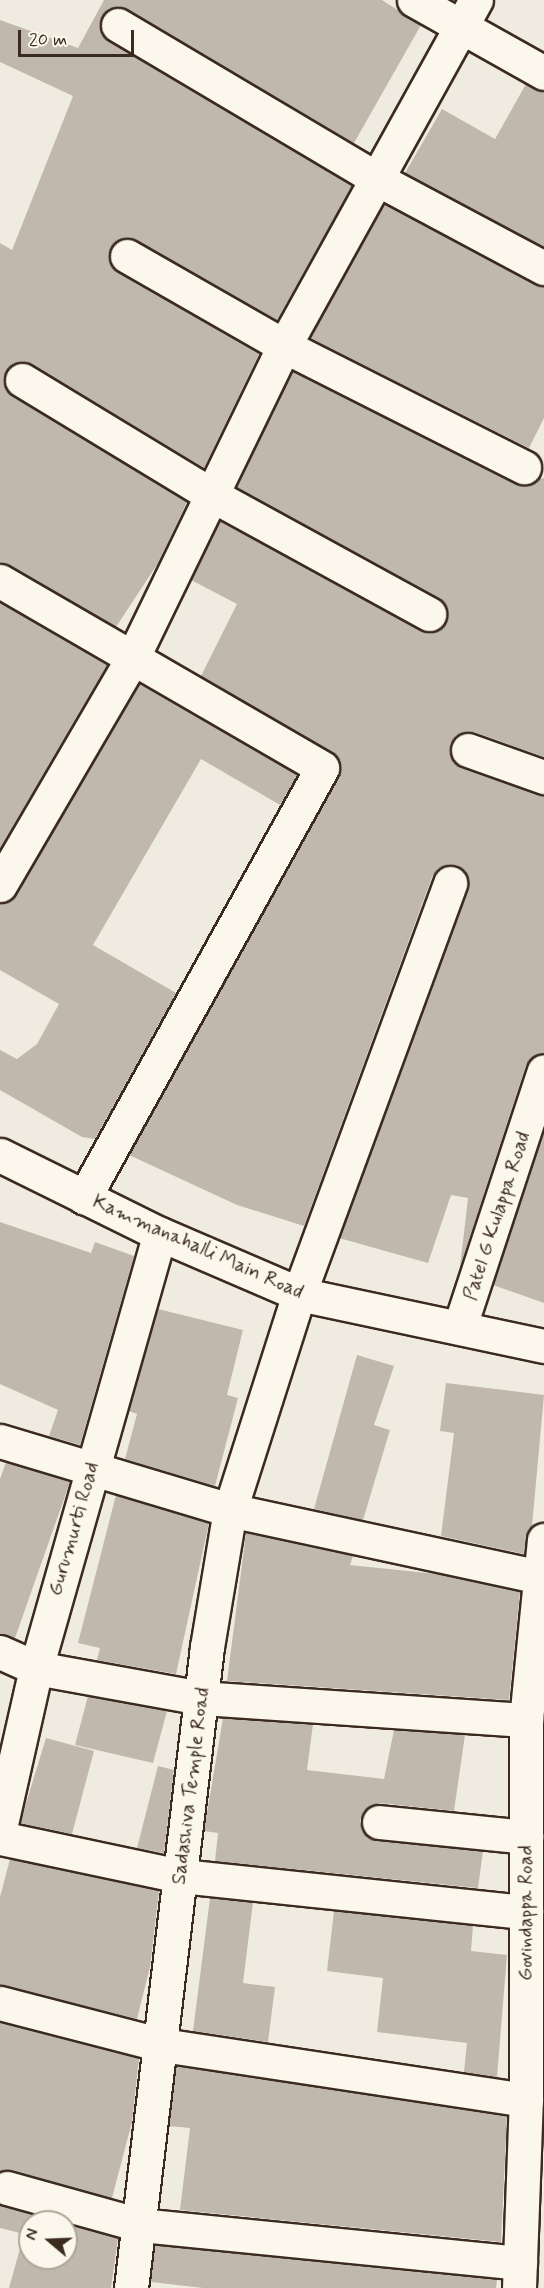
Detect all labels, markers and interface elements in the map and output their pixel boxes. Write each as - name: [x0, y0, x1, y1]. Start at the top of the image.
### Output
- scale bar: [21, 18, 136, 56]
- text: 20 m: [29, 28, 67, 52]
- street label: Patel G Kulappa Road: [458, 1129, 536, 1303]
- street label: Kammanahalli Main Road: [89, 1190, 307, 1304]
- street label: Gurumurti Road: [43, 1459, 105, 1599]
- street label: Sadashiva Temple Road: [167, 1690, 215, 1882]
- street label: Govindappa Road: [514, 1845, 538, 1981]
- north arrow: [18, 2210, 78, 2270]
- text: N: [21, 2226, 44, 2243]

